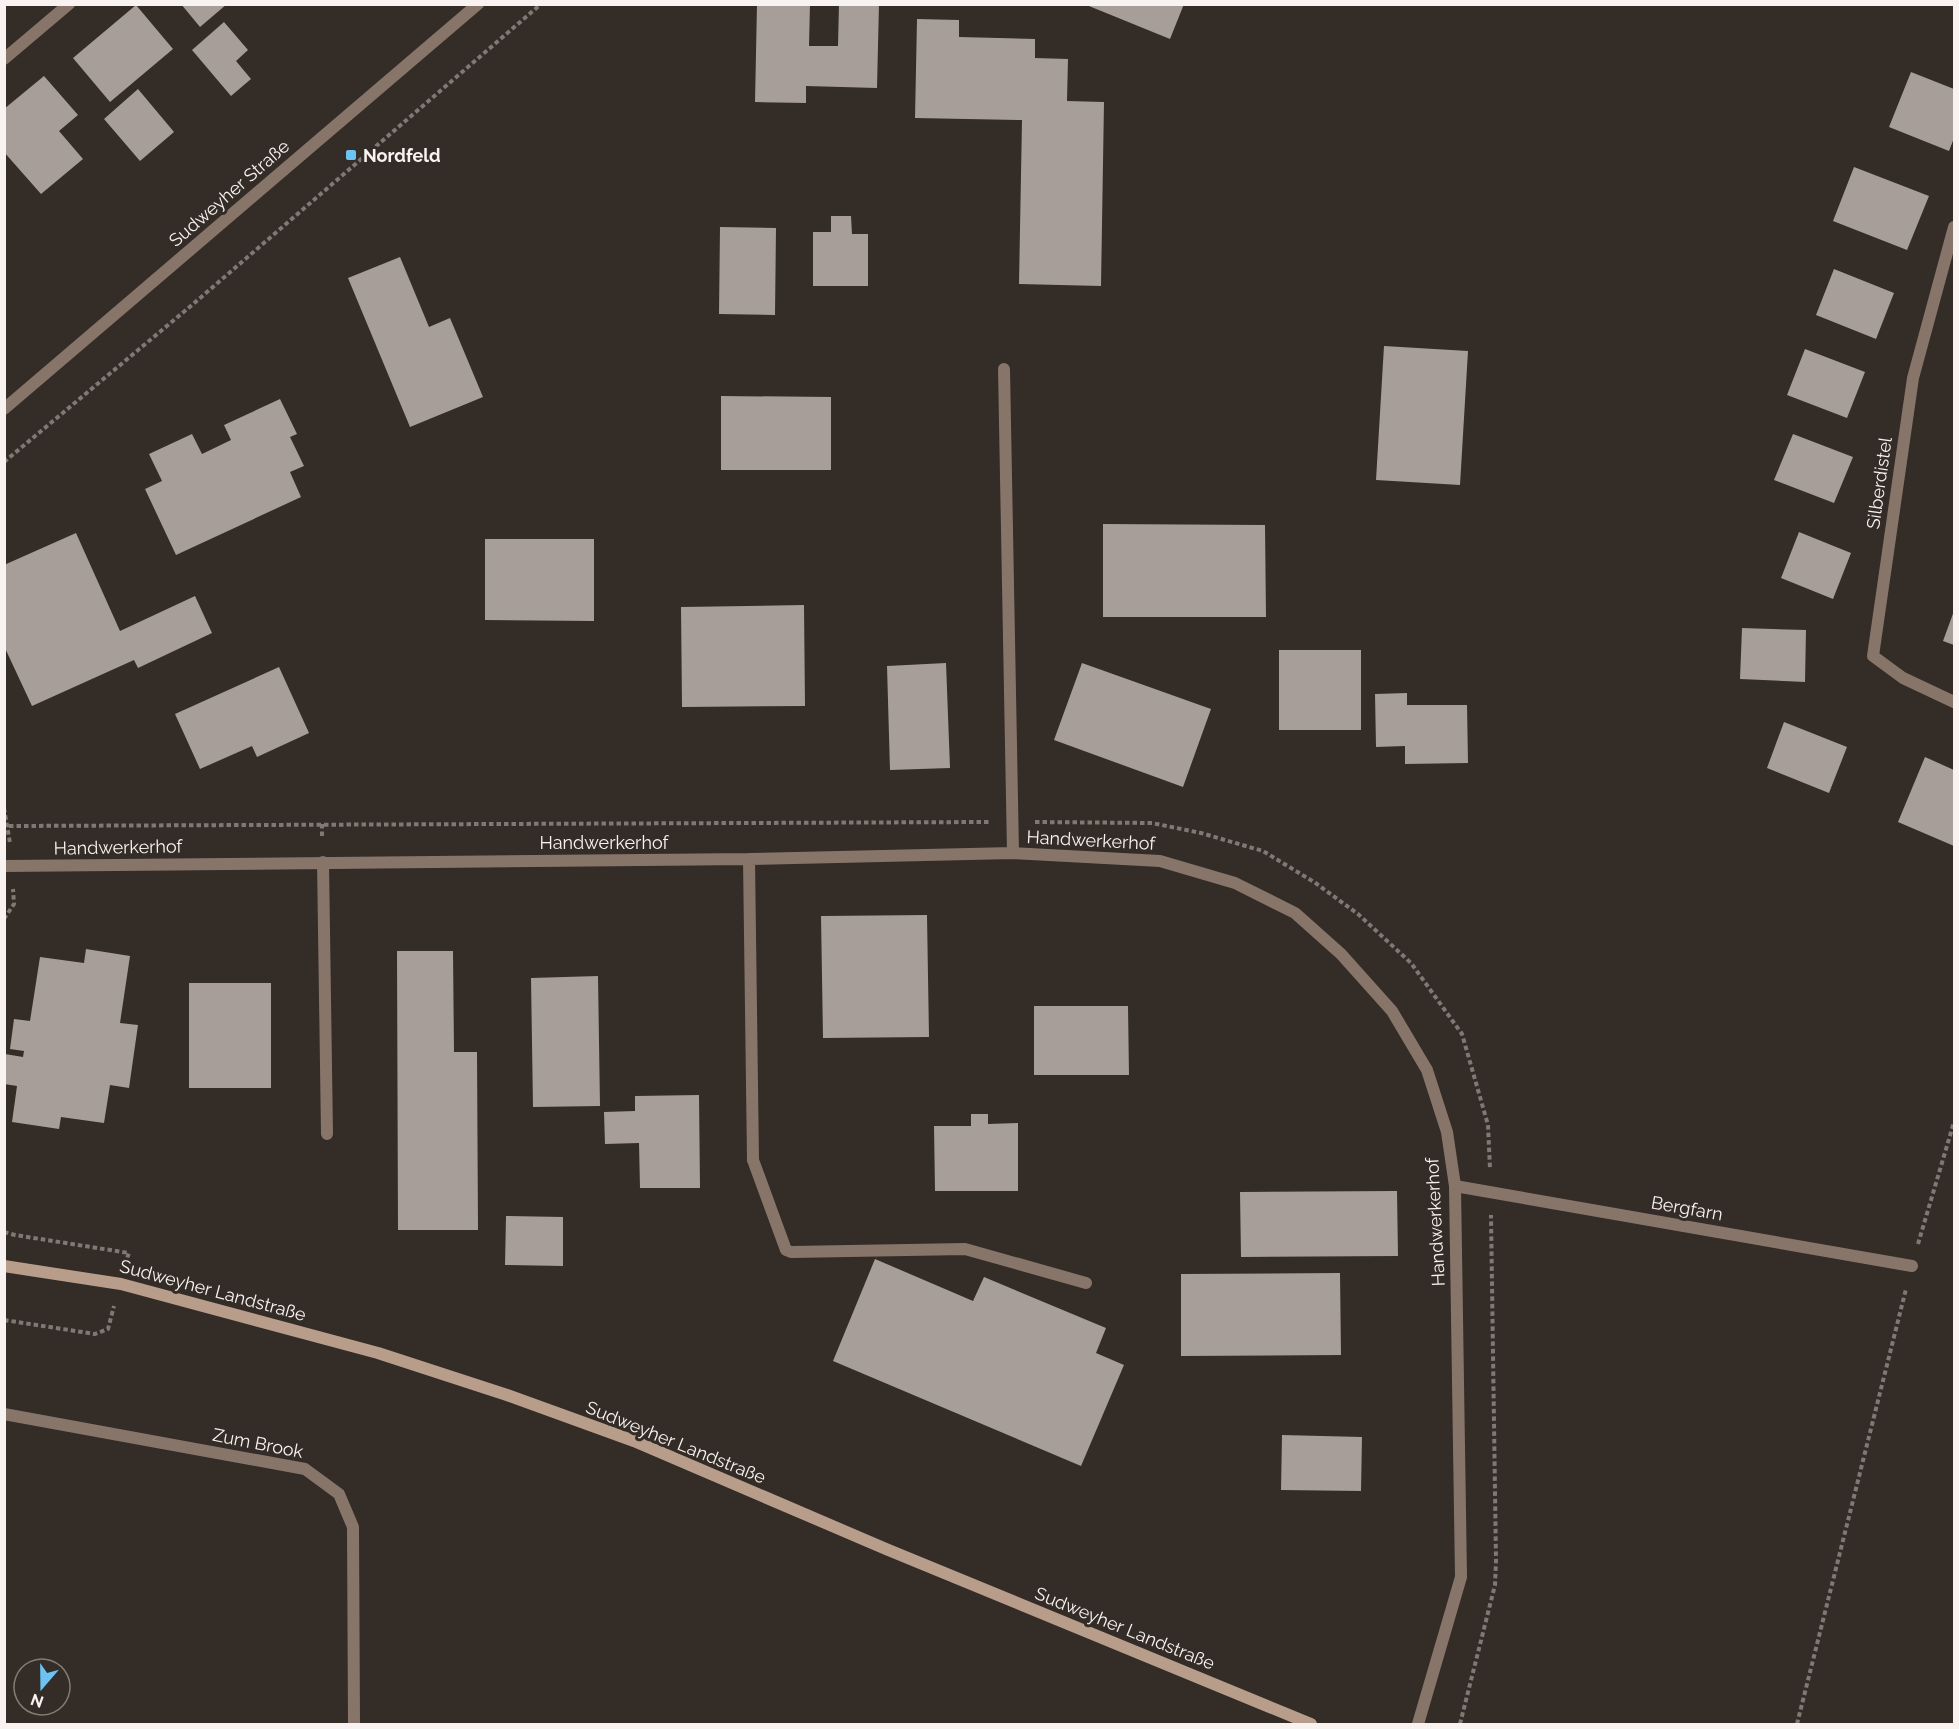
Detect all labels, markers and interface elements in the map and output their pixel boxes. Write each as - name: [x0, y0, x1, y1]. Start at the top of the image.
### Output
- street label: Sudweyher Straße: [165, 135, 294, 251]
- place label: Nordfeld: [363, 145, 441, 166]
- marker: Nordfeld: [344, 148, 358, 162]
- street label: Silberdistel: [1862, 436, 1896, 530]
- street label: Handwerkerhof: [1026, 826, 1157, 854]
- street label: Handwerkerhof: [540, 832, 669, 853]
- street label: Handwerkerhof: [53, 835, 184, 859]
- street label: Handwerkerhof: [1421, 1156, 1449, 1287]
- street label: Bergfarn: [1650, 1191, 1724, 1225]
- street label: Sudweyher Landstraße: [118, 1255, 309, 1325]
- street label: Sudweyher Landstraße: [583, 1396, 769, 1488]
- street label: Zum Brook: [211, 1424, 306, 1462]
- street label: Sudweyher Landstraße: [1032, 1582, 1218, 1674]
- north arrow: [12, 1657, 72, 1717]
- text: N: [28, 1690, 46, 1712]

